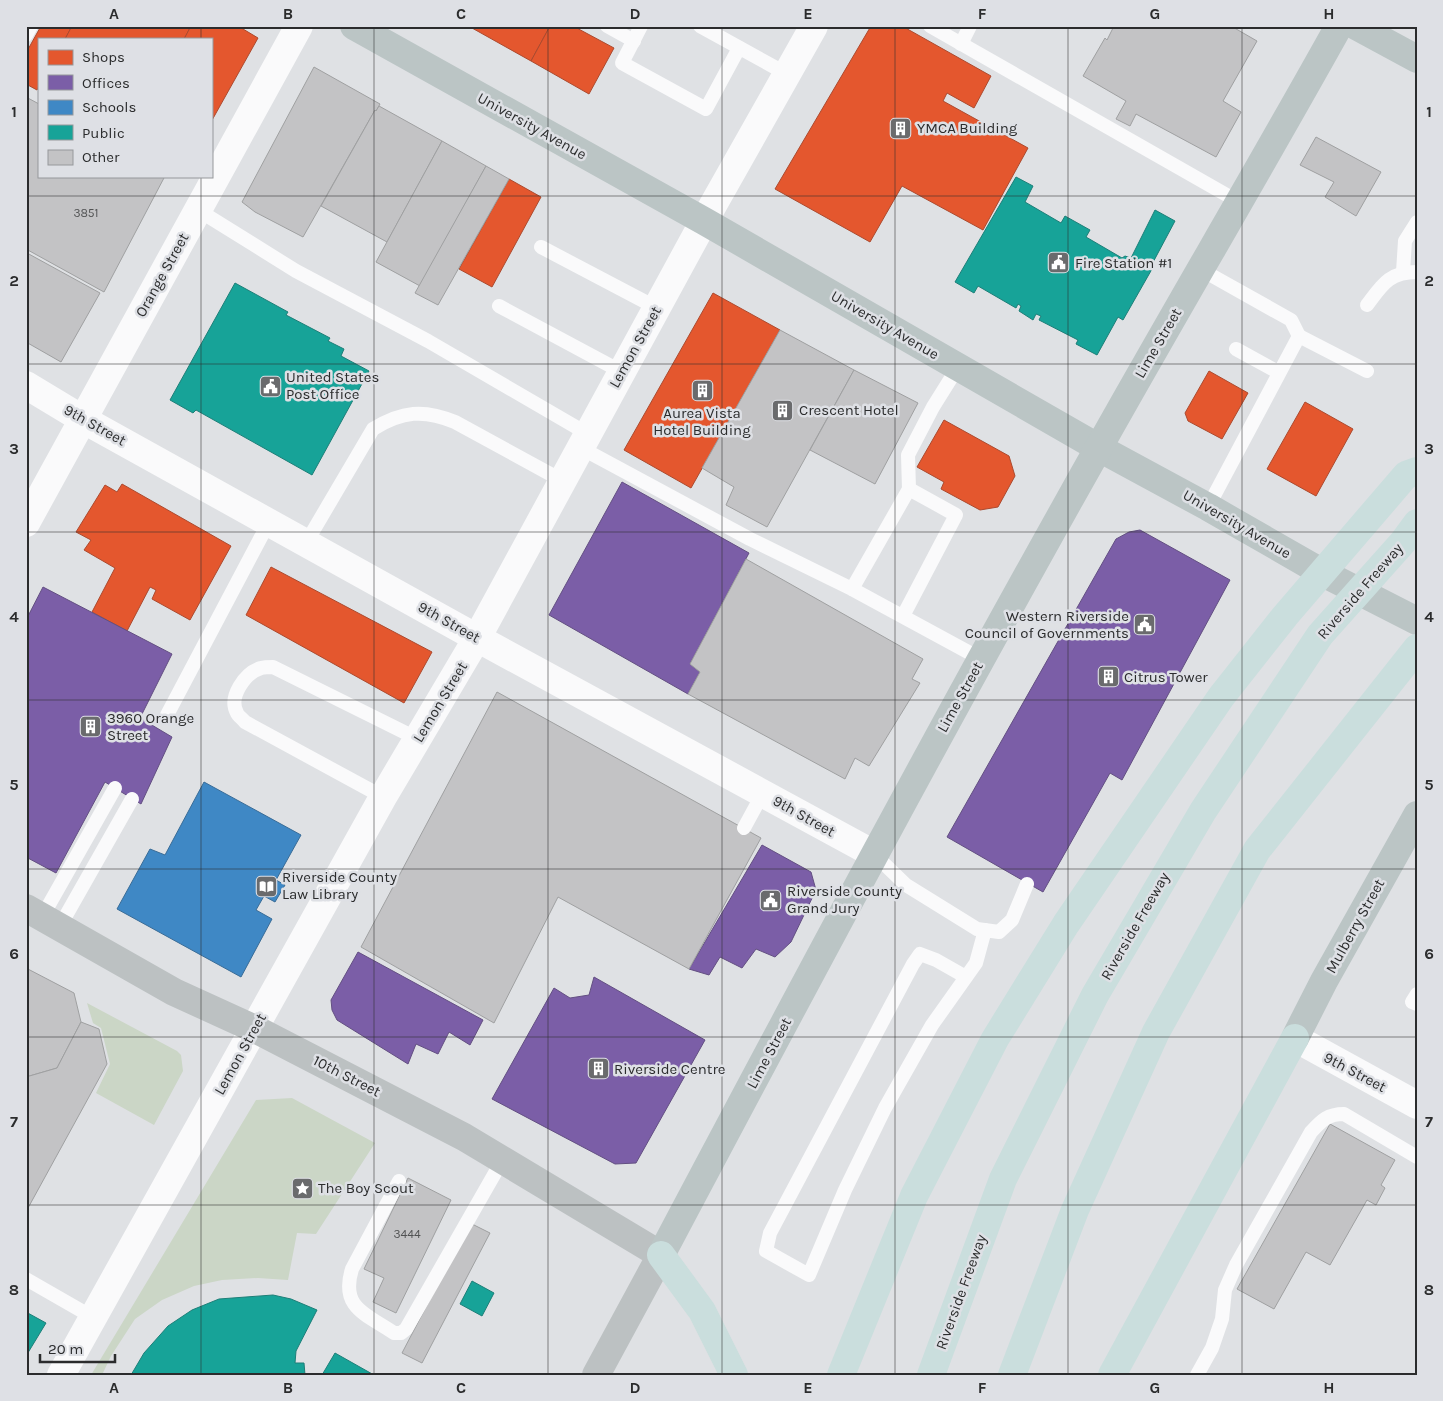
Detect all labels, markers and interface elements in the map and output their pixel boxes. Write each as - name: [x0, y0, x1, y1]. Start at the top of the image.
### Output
- text: A: [109, 4, 119, 23]
- text: B: [283, 4, 293, 23]
- text: C: [456, 4, 466, 23]
- text: D: [630, 4, 641, 23]
- text: E: [803, 4, 813, 23]
- text: F: [978, 4, 987, 23]
- text: G: [1150, 4, 1160, 23]
- text: H: [1323, 4, 1335, 23]
- legend: [38, 38, 212, 178]
- text: Shops: [82, 48, 125, 66]
- text: Offices: [82, 74, 130, 92]
- street label: University Avenue: [474, 89, 590, 163]
- text: Schools: [82, 98, 136, 116]
- text: 1: [11, 102, 17, 121]
- text: 1: [1426, 102, 1432, 121]
- building icon: YMCA Building: [889, 116, 913, 140]
- place label: YMCA Building: [917, 119, 1018, 137]
- text: Public: [82, 124, 125, 142]
- text: Other: [82, 148, 120, 166]
- house number: 3851: [73, 206, 99, 220]
- street label: Orange Street: [132, 230, 193, 320]
- public building icon: Fire Station #1: [1047, 251, 1071, 275]
- place label: Fire Station #1: [1075, 254, 1172, 272]
- text: 2: [9, 271, 19, 290]
- text: 2: [1424, 271, 1434, 290]
- street label: University Avenue: [828, 287, 942, 363]
- street label: Lemon Street: [605, 303, 665, 391]
- street label: Lime Street: [1131, 304, 1185, 381]
- place label: United States Post Office: [286, 368, 379, 403]
- public building icon: United States Post Office: [258, 374, 282, 398]
- building icon: Aurea Vista Hotel Building: [690, 378, 714, 402]
- building icon: Crescent Hotel: [771, 398, 795, 422]
- street label: 9th Street: [61, 401, 129, 450]
- place label: Crescent Hotel: [799, 401, 899, 419]
- place label: Aurea Vista Hotel Building: [653, 404, 751, 439]
- text: 3: [9, 439, 19, 458]
- text: 3: [1424, 439, 1434, 458]
- street label: University Avenue: [1180, 486, 1294, 562]
- street label: Riverside Freeway: [1313, 539, 1407, 643]
- street label: 9th Street: [415, 598, 483, 647]
- text: 4: [9, 607, 19, 626]
- place label: Western Riverside Council of Governments: [965, 607, 1129, 642]
- text: 4: [1424, 607, 1434, 626]
- public building icon: Western Riverside Council of Governments: [1133, 613, 1157, 637]
- street label: Lemon Street: [409, 658, 471, 746]
- street label: Lime Street: [933, 658, 987, 735]
- building icon: Citrus Tower: [1096, 665, 1120, 689]
- place label: Citrus Tower: [1124, 668, 1208, 686]
- place label: 3960 Orange Street: [107, 709, 194, 744]
- building icon: 3960 Orange Street: [79, 715, 103, 739]
- text: 5: [9, 775, 19, 794]
- text: 5: [1424, 775, 1434, 794]
- street label: 9th Street: [770, 792, 838, 841]
- place label: Riverside County Law Library: [282, 868, 397, 903]
- street label: Riverside Freeway: [1097, 869, 1173, 983]
- library icon: Riverside County Law Library: [254, 874, 278, 898]
- street label: Mulberry Street: [1322, 875, 1389, 976]
- place label: Riverside County Grand Jury: [787, 882, 902, 917]
- public building icon: Riverside County Grand Jury: [759, 888, 783, 912]
- text: 6: [9, 944, 19, 963]
- text: 6: [1424, 944, 1434, 963]
- street label: Lemon Street: [210, 1010, 270, 1098]
- street label: Lime Street: [743, 1014, 795, 1092]
- street label: 9th Street: [1321, 1048, 1390, 1096]
- street label: 10th Street: [310, 1051, 384, 1101]
- building icon: Riverside Centre: [586, 1057, 610, 1081]
- place label: Riverside Centre: [614, 1060, 726, 1078]
- text: 7: [10, 1112, 18, 1131]
- text: 7: [1425, 1112, 1433, 1131]
- place icon: The Boy Scout: [290, 1176, 314, 1200]
- place label: The Boy Scout: [318, 1179, 414, 1197]
- house number: 3444: [393, 1227, 421, 1241]
- street label: Riverside Freeway: [932, 1232, 990, 1352]
- text: 8: [9, 1280, 19, 1299]
- text: 8: [1424, 1280, 1434, 1299]
- scale bar: [40, 1331, 115, 1363]
- text: 20 m: [48, 1340, 83, 1358]
- text: A: [109, 1378, 119, 1397]
- text: B: [283, 1378, 293, 1397]
- text: C: [456, 1378, 466, 1397]
- text: D: [630, 1378, 641, 1397]
- text: E: [803, 1378, 813, 1397]
- text: F: [978, 1378, 987, 1397]
- text: G: [1150, 1378, 1160, 1397]
- text: H: [1323, 1378, 1335, 1397]

